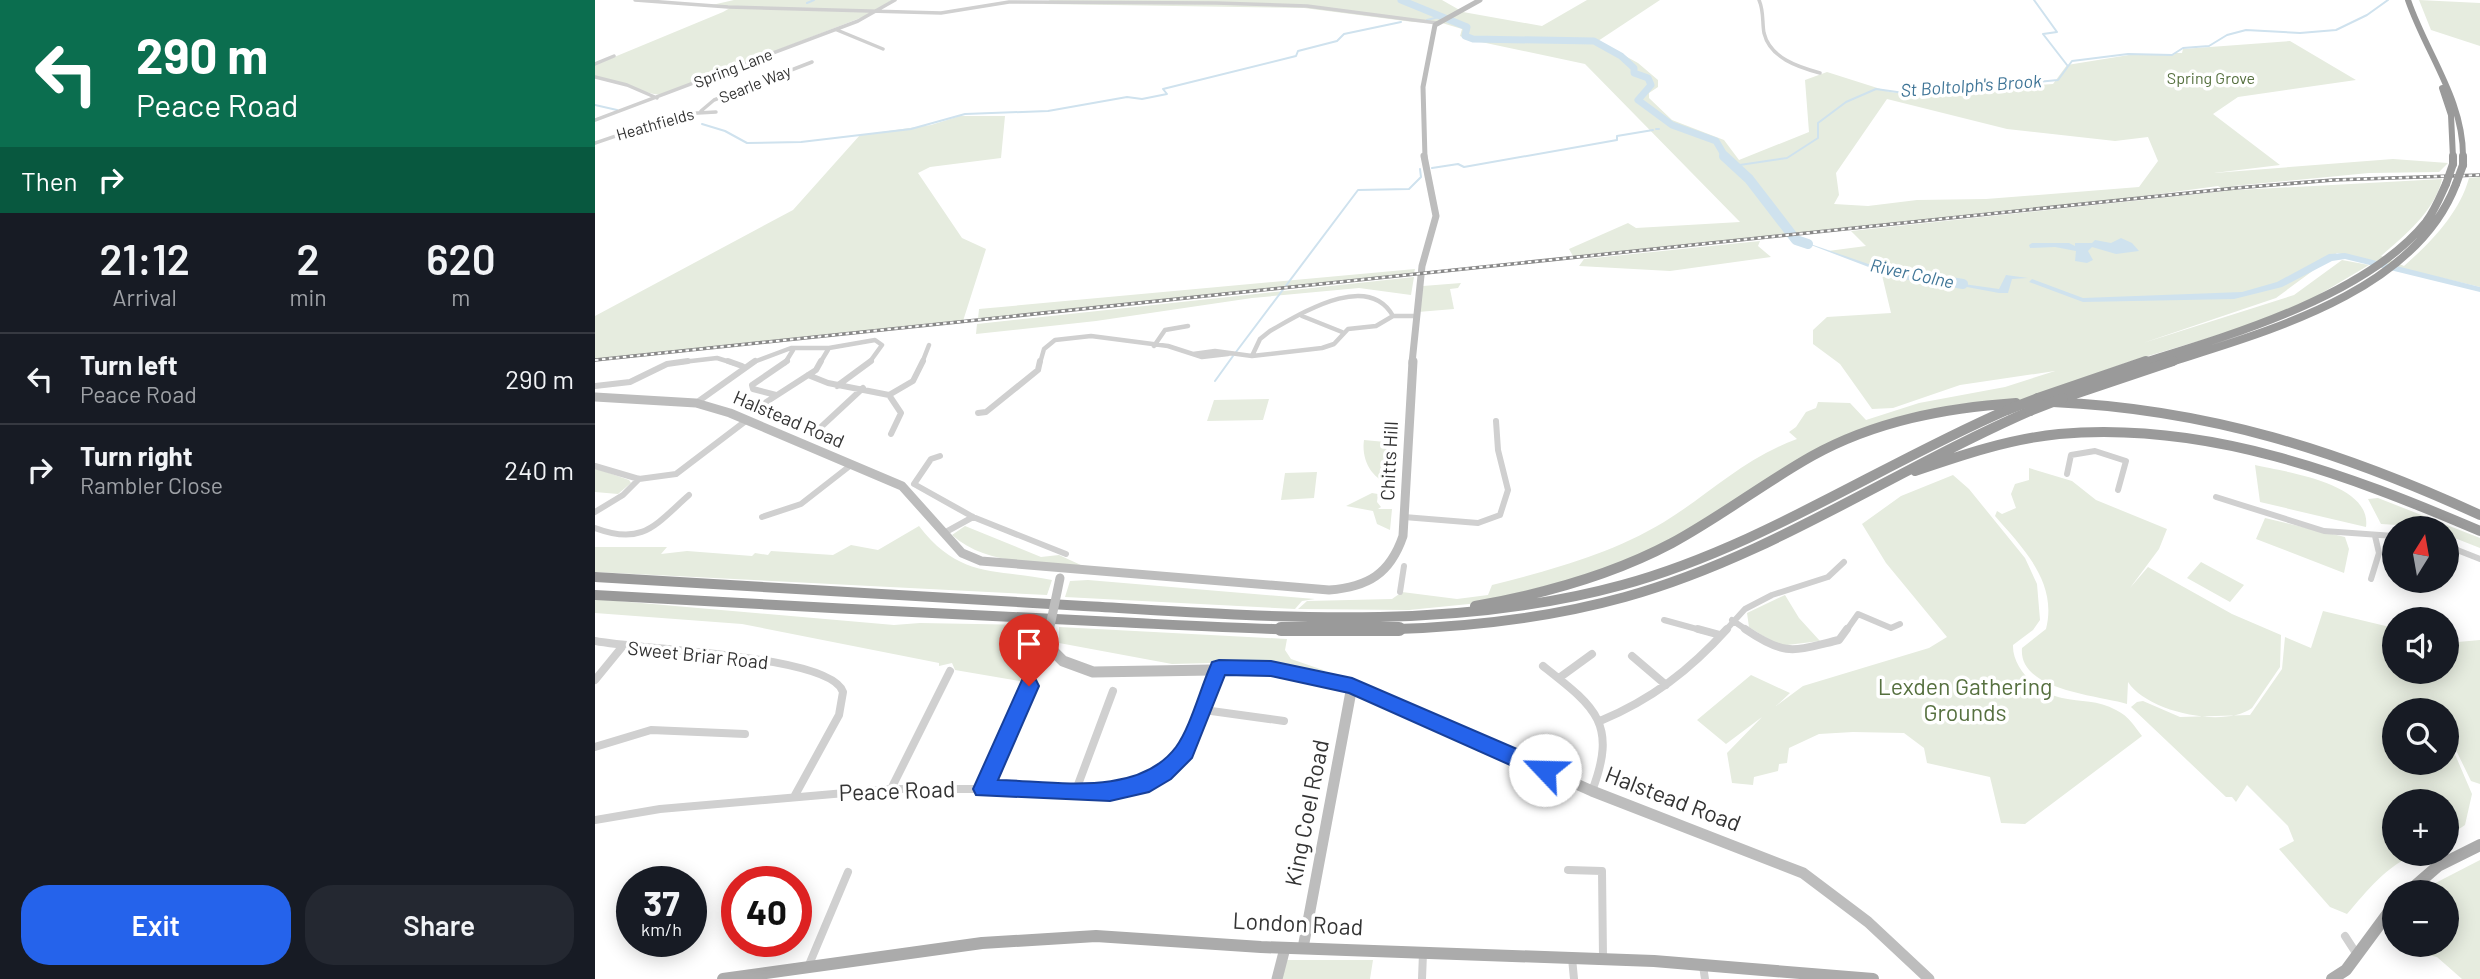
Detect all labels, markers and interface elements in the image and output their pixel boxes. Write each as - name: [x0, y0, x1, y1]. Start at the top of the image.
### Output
- text: 290 m: [136, 25, 268, 84]
- icon: left: [21, 28, 112, 119]
- street label: Spring Lane: [691, 44, 775, 91]
- street label: Searle Way: [716, 60, 794, 107]
- park label: Spring Grove: [2167, 68, 2255, 87]
- water label: St Boltolph's Brook: [1900, 69, 2042, 101]
- text: Peace Road: [136, 85, 298, 123]
- street label: Heathfields: [614, 103, 696, 144]
- icon: right: [92, 161, 130, 199]
- text: Then: [21, 165, 78, 196]
- text: 21:12: [100, 233, 190, 283]
- text: 2: [297, 233, 320, 283]
- text: 620: [426, 233, 495, 283]
- water label: River Colne: [1868, 253, 1956, 293]
- text: Arrival: [113, 283, 177, 311]
- text: min: [289, 283, 327, 311]
- text: m: [451, 283, 470, 311]
- text: Turn left: [80, 349, 178, 380]
- icon: left: [21, 360, 59, 398]
- text: 290 m: [505, 363, 574, 394]
- text: Peace Road: [80, 380, 197, 408]
- street label: Halstead Road: [730, 385, 848, 452]
- street label: Chitts Hill: [1375, 421, 1402, 501]
- text: Turn right: [80, 440, 193, 471]
- icon: right: [21, 451, 59, 489]
- text: 240 m: [504, 454, 574, 485]
- text: Rambler Close: [80, 471, 223, 499]
- north arrow: [2382, 516, 2459, 593]
- map controls: [2382, 516, 2459, 957]
- button: sound: [2382, 607, 2459, 684]
- pin: [999, 614, 1059, 686]
- icon: arrive: [1010, 625, 1048, 663]
- street label: Sweet Briar Road: [627, 636, 770, 673]
- park label: Lexden Gathering Grounds: [1878, 672, 2052, 726]
- button: search: [2382, 698, 2459, 775]
- position arrow: [1508, 733, 1582, 807]
- street label: King Coel Road: [1278, 737, 1334, 888]
- street label: Halstead Road: [1602, 759, 1745, 837]
- street label: Peace Road: [838, 774, 956, 806]
- button: +: [2382, 789, 2459, 866]
- speed limit sign: 40: [721, 866, 812, 957]
- button: −: [2382, 880, 2459, 957]
- text: 37: [643, 881, 680, 923]
- button: Exit: [21, 885, 291, 965]
- button: Share: [305, 885, 574, 965]
- street label: London Road: [1232, 906, 1364, 940]
- text: km/h: [641, 918, 682, 940]

